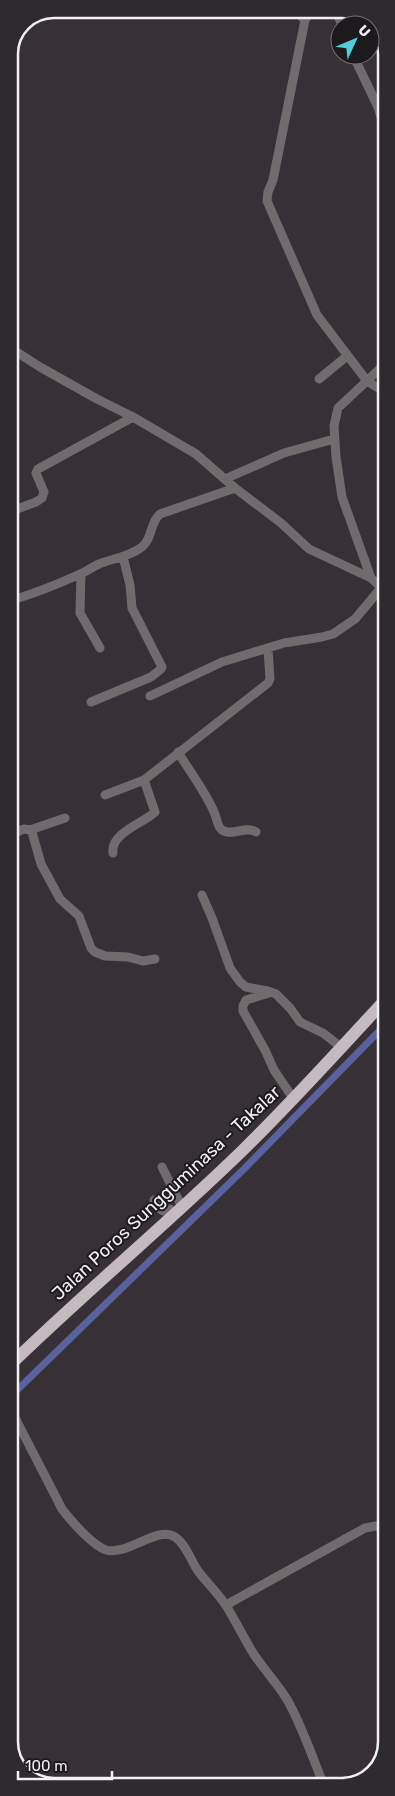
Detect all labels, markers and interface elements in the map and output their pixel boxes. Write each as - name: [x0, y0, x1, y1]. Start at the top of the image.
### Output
- north arrow: [330, 15, 380, 65]
- text: U: [354, 22, 374, 41]
- street label: Jalan Poros Sungguminasa - Takalar: [47, 1081, 285, 1305]
- scale bar: [18, 1748, 111, 1780]
- text: 100 m: [25, 1757, 67, 1775]

